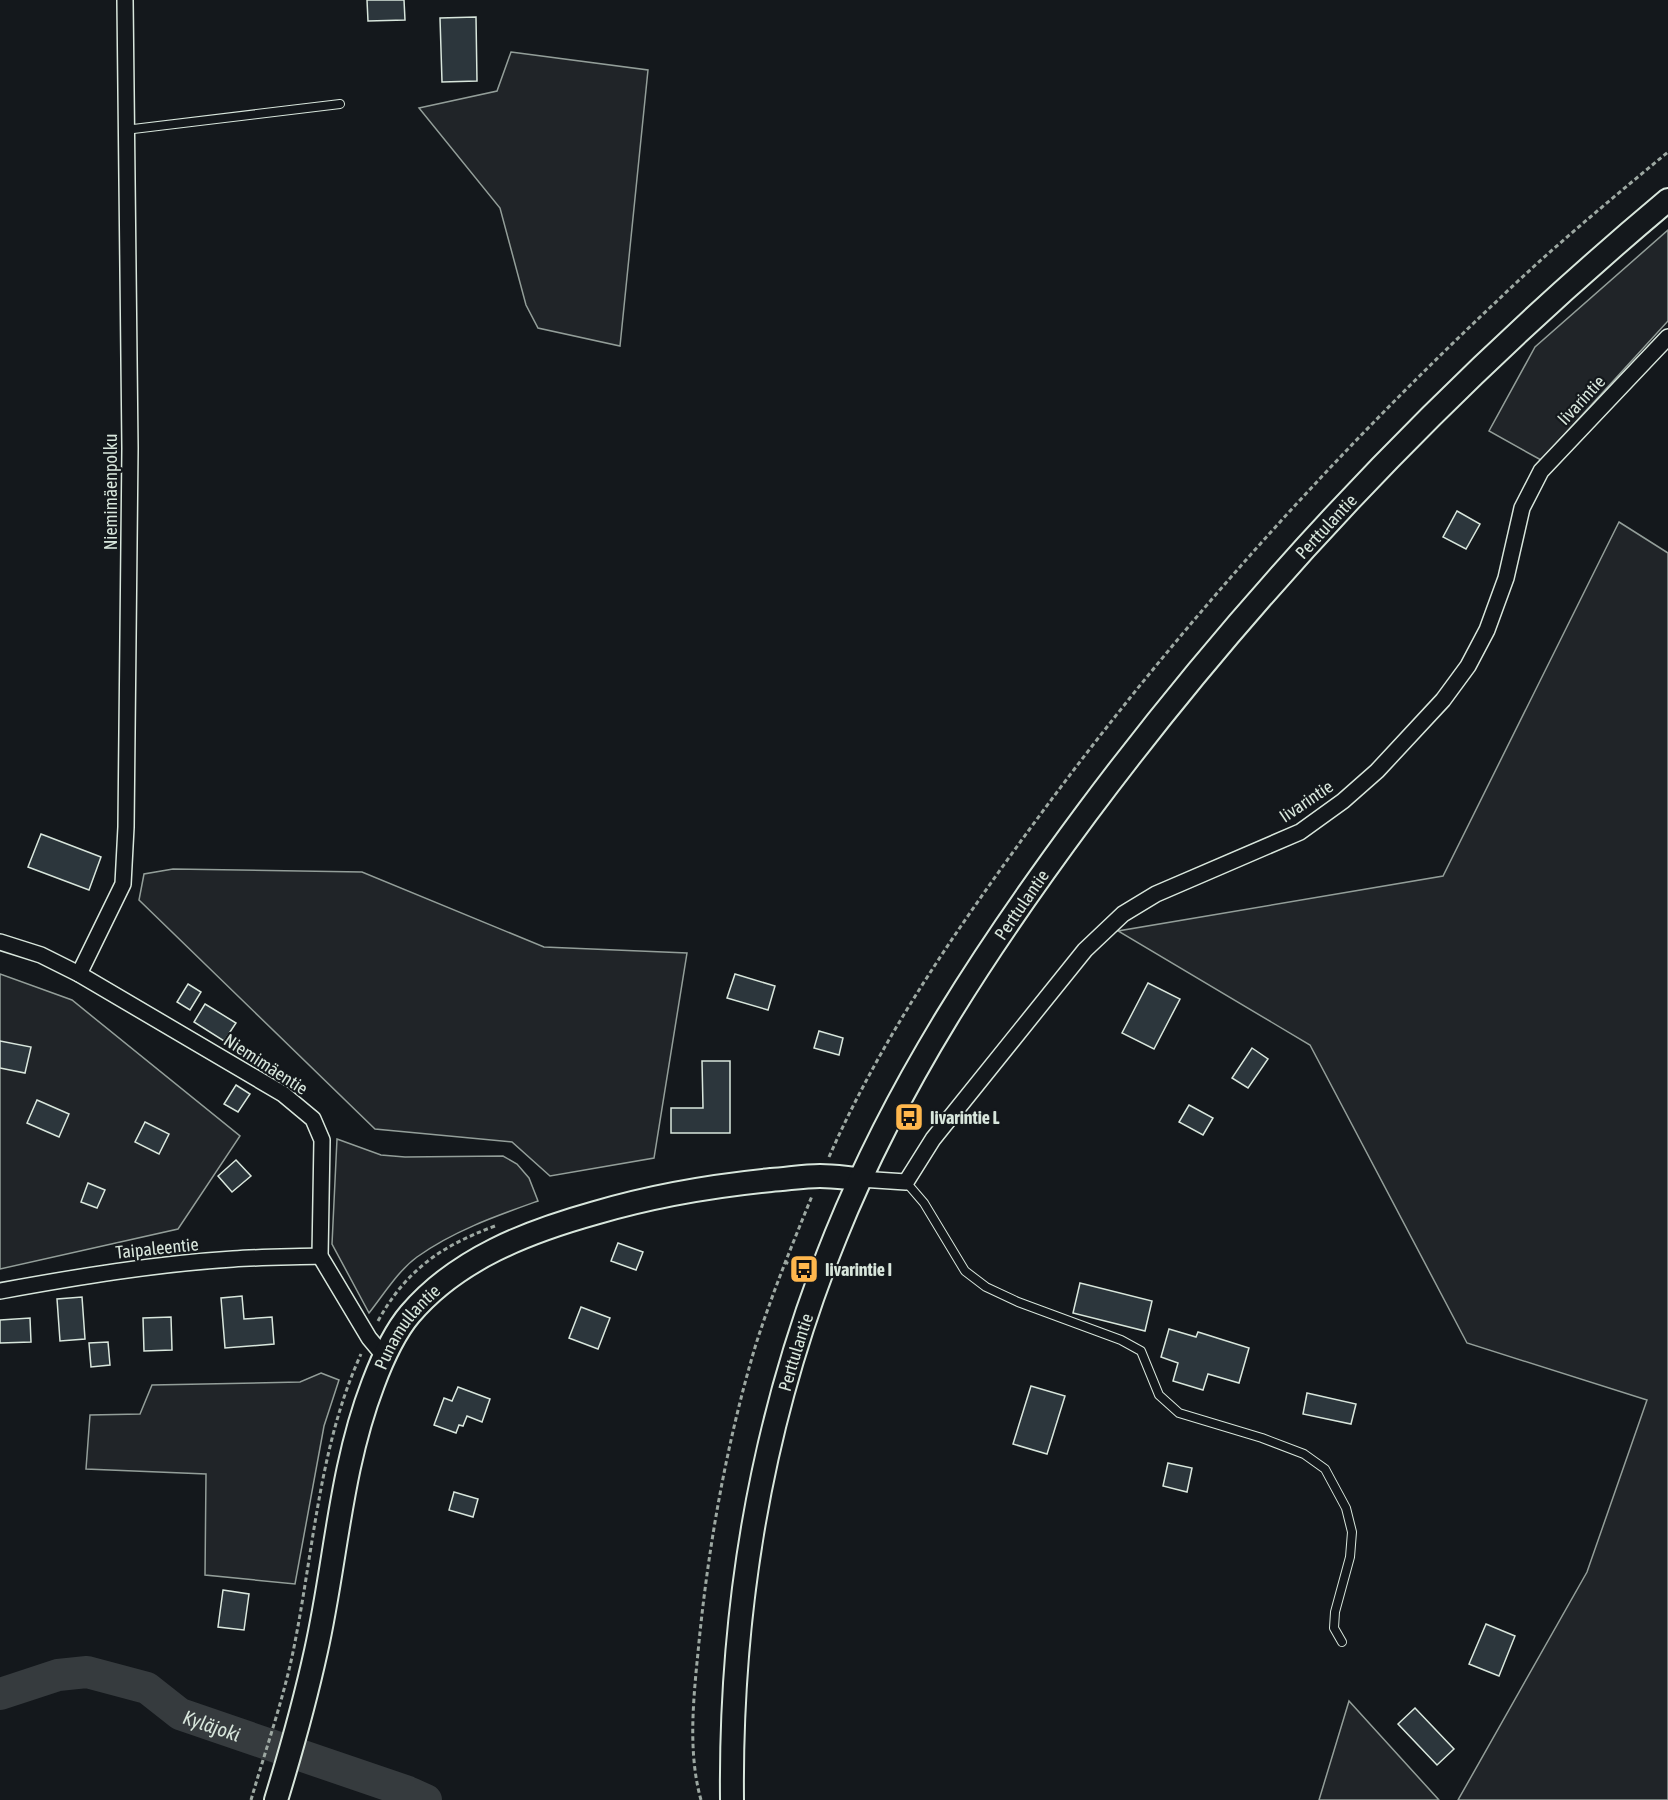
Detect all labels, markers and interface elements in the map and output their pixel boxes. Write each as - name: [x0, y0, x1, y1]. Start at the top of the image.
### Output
- street label: Iivarintie: [1553, 371, 1609, 429]
- street label: Niemimäenpolku: [100, 434, 121, 550]
- street label: Perttulantie: [1291, 489, 1361, 563]
- street label: Iivarintie: [1275, 776, 1337, 826]
- street label: Perttulantie: [990, 865, 1053, 943]
- street label: Niemimäentie: [220, 1029, 312, 1099]
- bus stop icon: Iivarintie L: [893, 1101, 925, 1133]
- place label: Iivarintie L: [930, 1107, 999, 1128]
- street label: Taipaleentie: [115, 1233, 199, 1263]
- bus stop icon: Iivarintie I: [788, 1253, 820, 1285]
- place label: Iivarintie I: [825, 1259, 892, 1280]
- street label: Punamullantie: [369, 1279, 444, 1372]
- street label: Perttulantie: [773, 1310, 817, 1394]
- water label: Kyläjoki: [180, 1705, 244, 1745]

